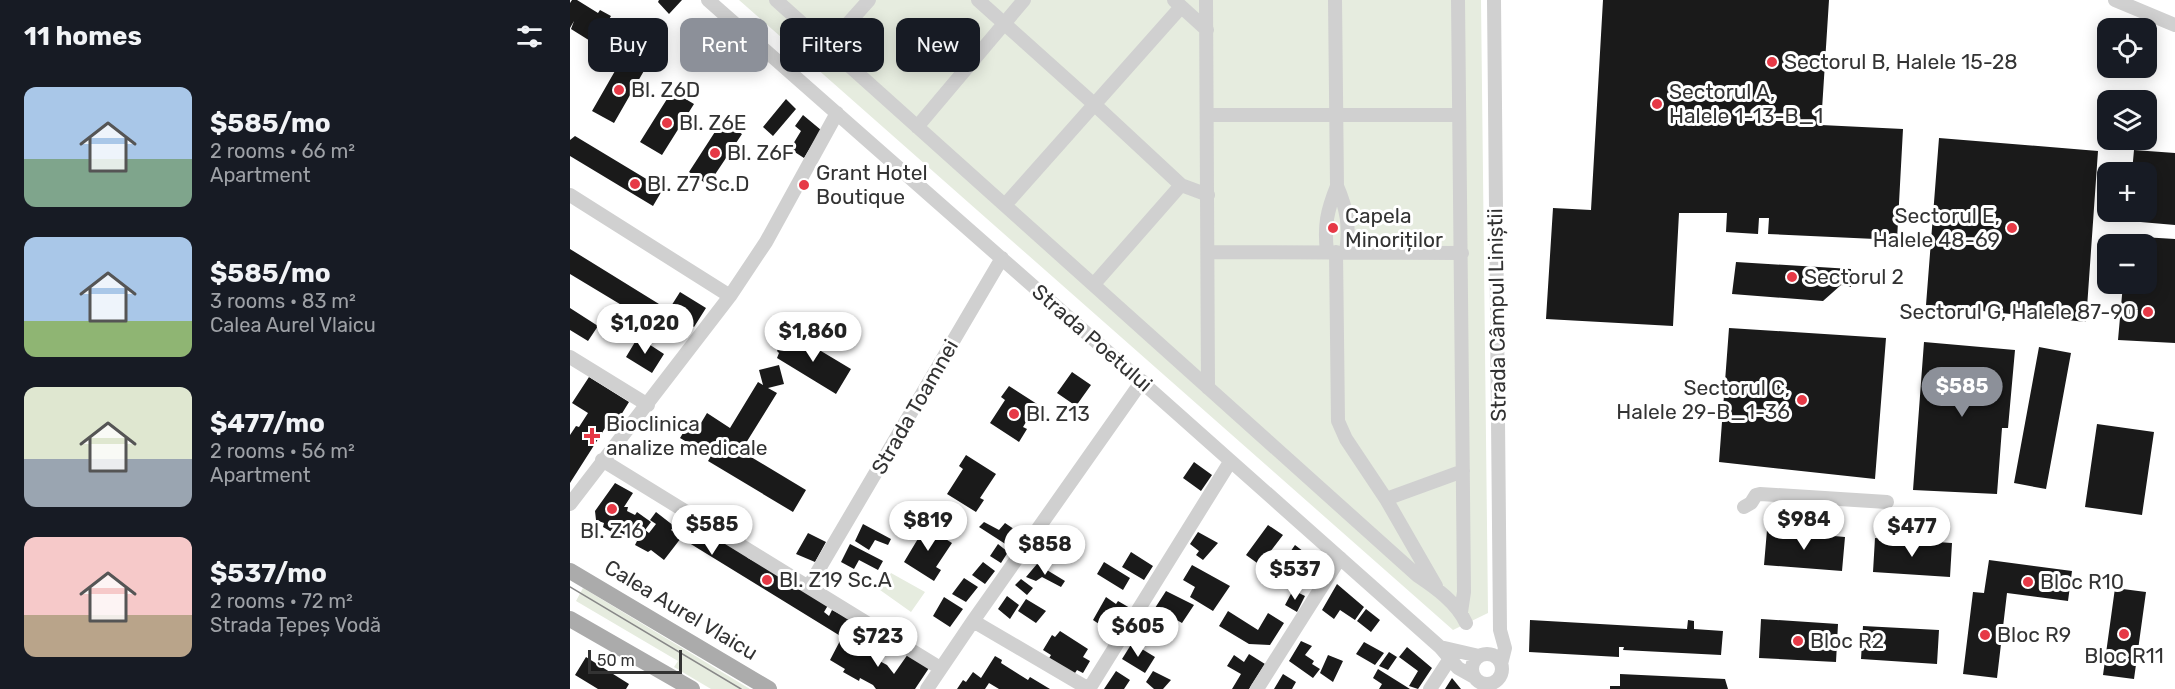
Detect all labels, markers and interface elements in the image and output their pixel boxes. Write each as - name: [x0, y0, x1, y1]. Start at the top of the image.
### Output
- chip: Buy: [588, 18, 668, 72]
- chip: Rent: [680, 18, 768, 72]
- chip: Filters: [780, 18, 884, 72]
- chip: New: [896, 18, 980, 72]
- map controls: [2097, 18, 2157, 294]
- button: locate: [2097, 18, 2157, 78]
- icon: filters: [513, 20, 546, 53]
- text: 11 homes: [24, 21, 142, 52]
- place label: Sectorul B, Halele 15-28: [1784, 49, 2018, 74]
- marker: Sectorul B, Halele 15-28: [1765, 55, 1779, 69]
- place label: Bl. Z6D: [631, 77, 700, 102]
- place label: Sectorul A, Halele 1-13-B_1: [1669, 79, 1823, 128]
- marker: Bl. Z6D: [612, 83, 626, 97]
- button: layers: [2097, 90, 2157, 150]
- marker: Sectorul A, Halele 1-13-B_1: [1650, 97, 1664, 111]
- text: $585/mo: [210, 108, 331, 139]
- place label: Bl. Z6E: [679, 110, 747, 135]
- icon: home: [72, 111, 144, 183]
- marker: Bl. Z6E: [660, 116, 674, 130]
- text: 2 rooms · 66 m²: [210, 139, 355, 163]
- place label: Bl. Z6F: [727, 140, 794, 165]
- marker: Bl. Z6F: [708, 146, 722, 160]
- place label: Grant Hotel Boutique: [816, 160, 928, 209]
- button: +: [2097, 162, 2157, 222]
- text: Apartment: [210, 163, 311, 187]
- place label: Bl. Z7 Sc.D: [647, 171, 749, 196]
- marker: Bl. Z7 Sc.D: [628, 177, 642, 191]
- marker: Grant Hotel Boutique: [797, 178, 811, 192]
- place label: Capela Minoriților: [1345, 203, 1443, 252]
- place label: Sectorul E, Halele 48-69: [1873, 203, 2000, 252]
- street label: Strada Câmpul Liniștii: [1482, 208, 1511, 422]
- marker: Capela Minoriților: [1326, 221, 1340, 235]
- marker: Sectorul E, Halele 48-69: [2005, 221, 2019, 235]
- button: −: [2097, 234, 2157, 294]
- text: $585/mo: [210, 258, 331, 289]
- icon: home: [72, 261, 144, 333]
- place label: Sectorul 2: [1804, 264, 1904, 289]
- marker: Sectorul 2: [1785, 270, 1799, 284]
- street label: Strada Poetului: [1027, 279, 1157, 396]
- text: 3 rooms · 83 m²: [210, 289, 356, 313]
- place label: Sectorul G, Halele 87-90: [1900, 299, 2136, 324]
- pin: $1,020: [596, 304, 694, 355]
- marker: Sectorul G, Halele 87-90: [2141, 305, 2155, 319]
- text: $1,020: [611, 311, 679, 335]
- pin: $1,860: [764, 312, 862, 363]
- text: Calea Aurel Vlaicu: [210, 313, 376, 337]
- text: $1,860: [779, 319, 847, 343]
- street label: Strada Toamnei: [866, 335, 963, 479]
- pin: $585: [1926, 367, 1998, 418]
- text: $585: [1936, 374, 1988, 398]
- place label: Sectorul C, Halele 29-B_1-36: [1616, 375, 1790, 424]
- marker: Sectorul C, Halele 29-B_1-36: [1795, 393, 1809, 407]
- place label: Bl. Z13: [1026, 401, 1090, 426]
- marker: Bl. Z13: [1007, 407, 1021, 421]
- text: $477/mo: [210, 408, 325, 439]
- icon: home: [72, 411, 144, 483]
- place label: Bioclinica analize medicale: [606, 411, 768, 460]
- marker: Bioclinica analize medicale: [583, 427, 601, 445]
- text: 2 rooms · 56 m²: [210, 439, 355, 463]
- text: Apartment: [210, 463, 311, 487]
- pin: $984: [1768, 500, 1840, 551]
- pin: $819: [892, 501, 964, 552]
- marker: Bl. Z16: [605, 502, 619, 516]
- pin: $585: [676, 505, 748, 556]
- text: $984: [1777, 507, 1831, 531]
- pin: $477: [1876, 507, 1948, 558]
- text: $819: [903, 508, 953, 532]
- text: $585: [686, 512, 738, 536]
- text: $477: [1887, 514, 1937, 538]
- place label: Bl. Z16: [580, 518, 644, 543]
- pin: $858: [1009, 525, 1081, 576]
- text: $858: [1018, 532, 1072, 556]
- pin: $537: [1259, 550, 1331, 601]
- street label: Calea Aurel Vlaicu: [600, 554, 762, 665]
- text: $537: [1270, 557, 1320, 581]
- text: $537/mo: [210, 558, 327, 589]
- icon: home: [72, 561, 144, 633]
- place label: Bl. Z19 Sc.A: [779, 567, 892, 592]
- place label: Bloc R10: [2040, 569, 2124, 594]
- marker: Bl. Z19 Sc.A: [760, 573, 774, 587]
- marker: Bloc R10: [2021, 575, 2035, 589]
- text: 2 rooms · 72 m²: [210, 589, 353, 613]
- pin: $605: [1102, 607, 1174, 658]
- text: Strada Țepeș Vodă: [210, 613, 381, 637]
- text: $605: [1112, 614, 1164, 638]
- pin: $723: [842, 617, 914, 668]
- place label: Bloc R9: [1997, 622, 2071, 647]
- text: $723: [853, 624, 904, 648]
- marker: Bloc R11: [2117, 627, 2131, 641]
- place label: Bloc R2: [1810, 628, 1884, 653]
- marker: Bloc R9: [1978, 628, 1992, 642]
- marker: Bloc R2: [1791, 634, 1805, 648]
- place label: Bloc R11: [2084, 643, 2164, 668]
- scale bar: [588, 647, 682, 674]
- text: 50 m: [597, 651, 635, 670]

